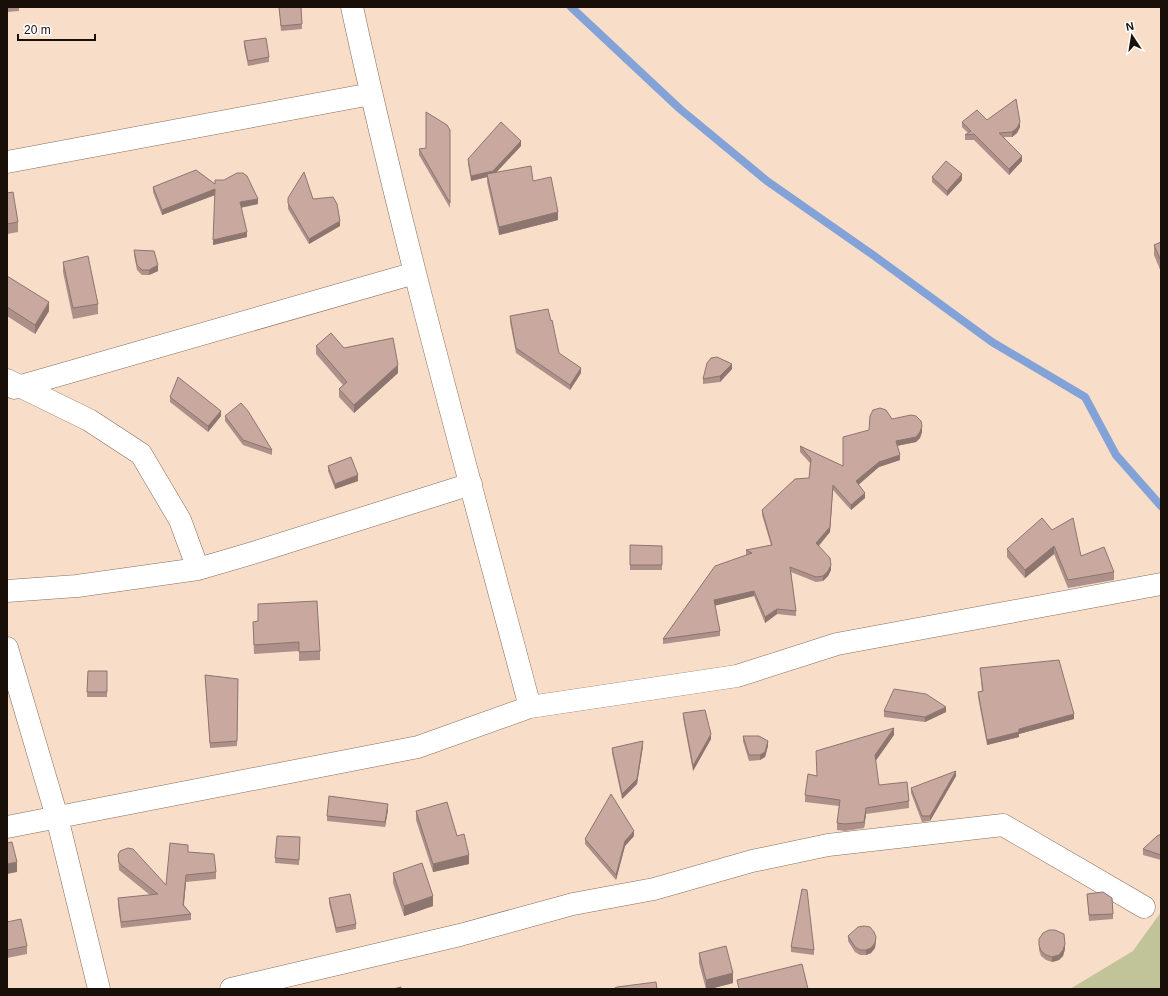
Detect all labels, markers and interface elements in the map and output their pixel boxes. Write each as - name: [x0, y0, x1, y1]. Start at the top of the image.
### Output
- scale bar: [18, 16, 95, 42]
- north arrow: [1112, 16, 1152, 56]
- text: N: [1125, 20, 1135, 33]
- text: 20 m: [24, 23, 51, 37]

